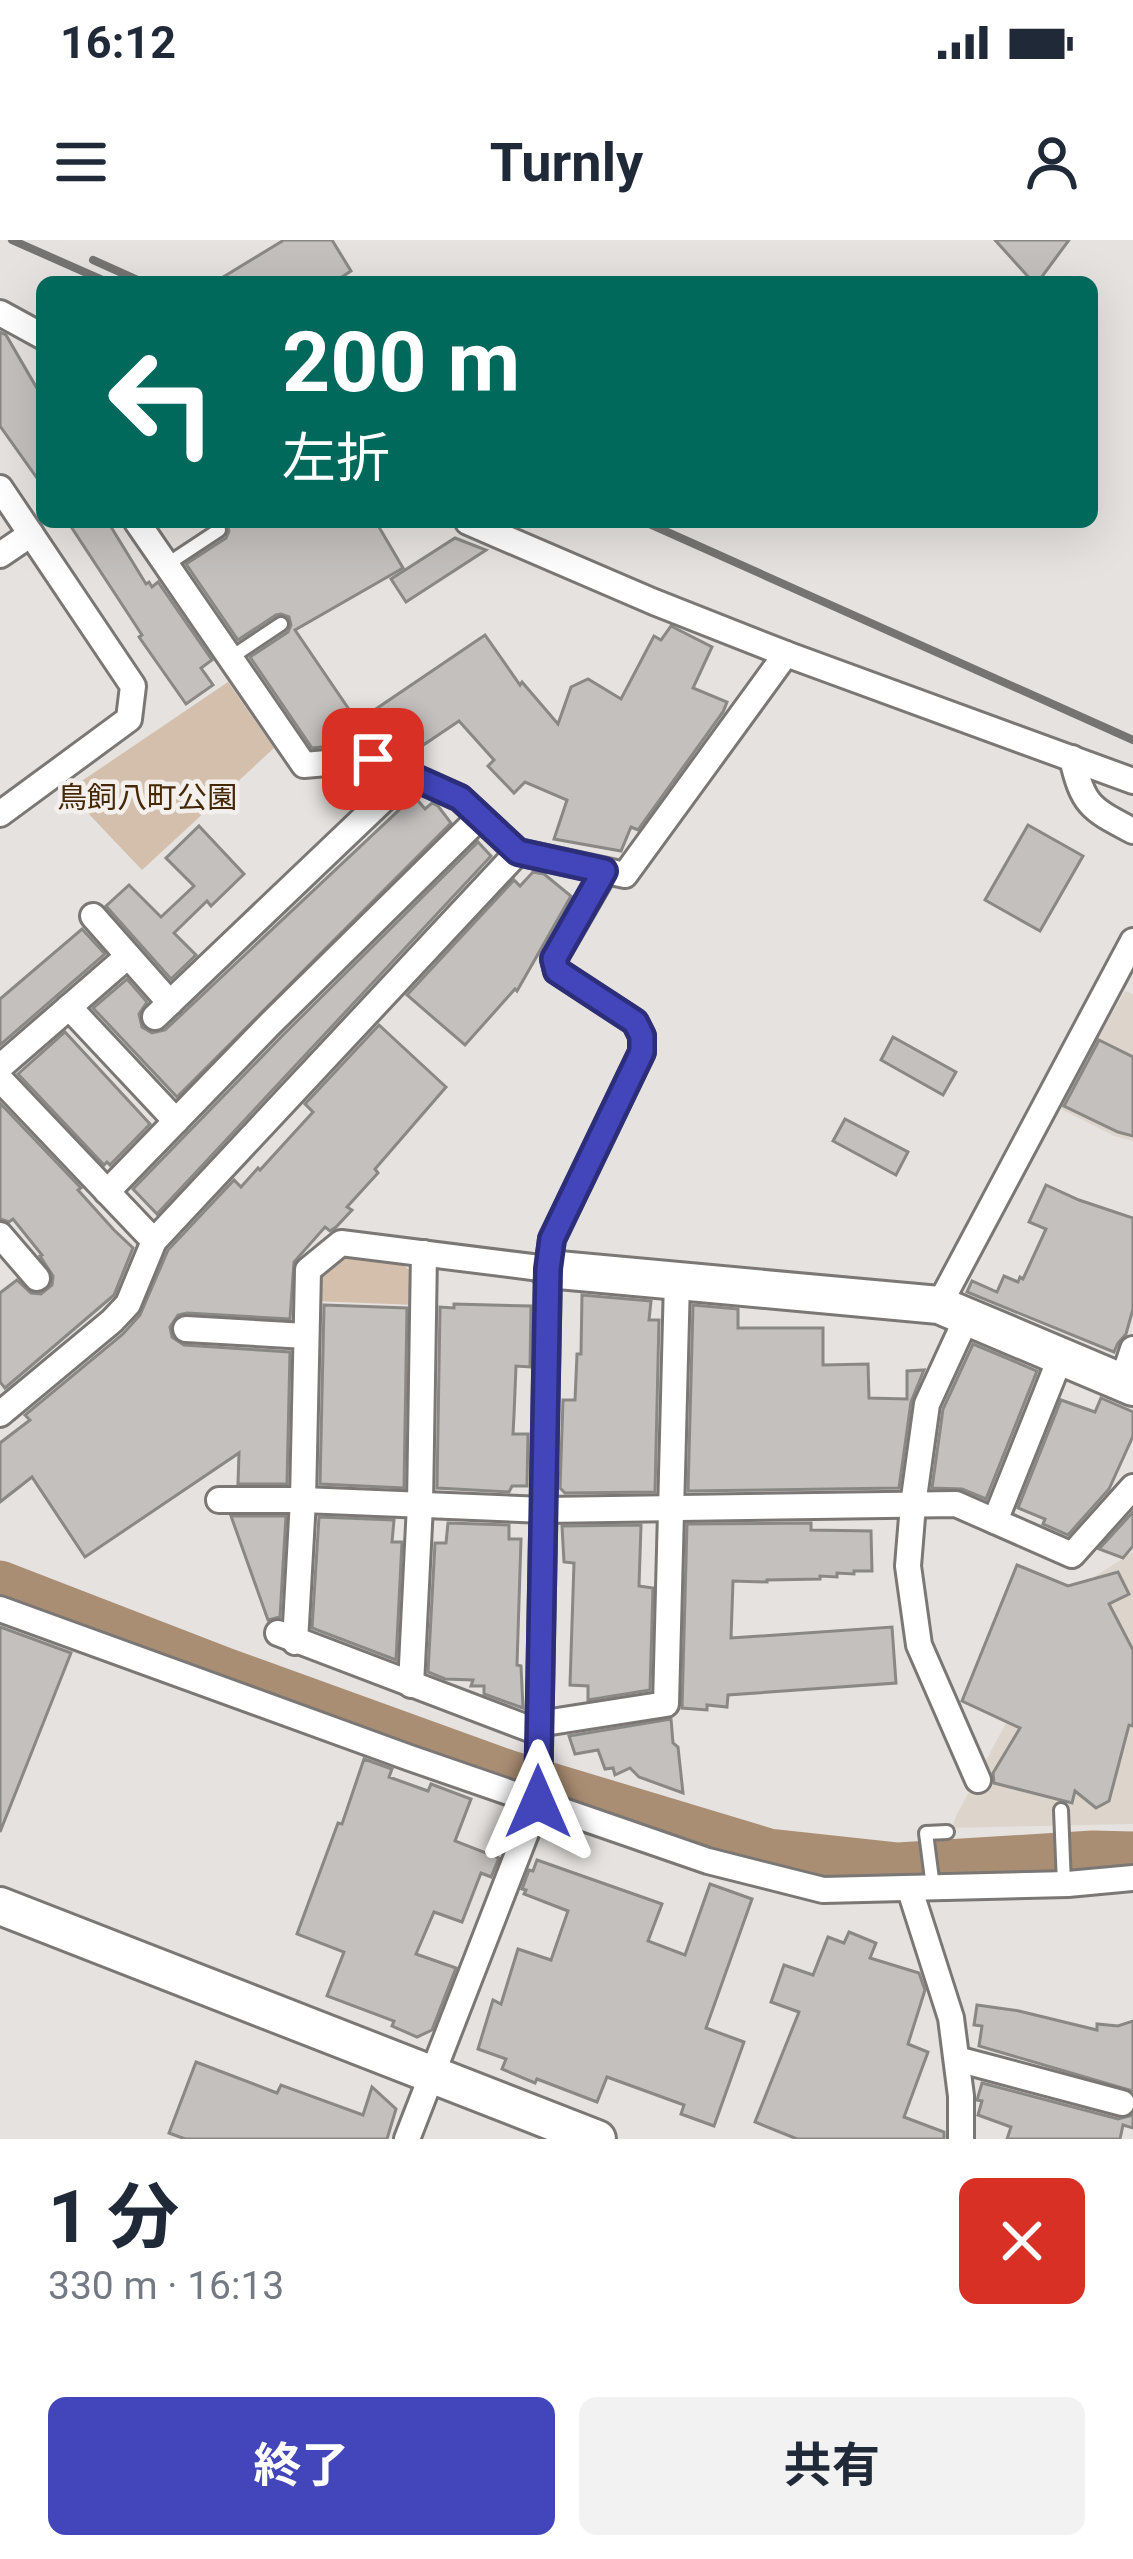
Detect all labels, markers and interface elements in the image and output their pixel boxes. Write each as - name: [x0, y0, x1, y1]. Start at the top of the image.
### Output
- text: 16:12: [60, 16, 176, 69]
- icon: menu: [48, 129, 114, 195]
- icon: person: [1019, 129, 1085, 195]
- text: Turnly: [490, 131, 643, 194]
- text: 200 m: [282, 313, 520, 412]
- icon: left: [84, 324, 240, 480]
- text: 左折: [282, 427, 390, 490]
- pin: [322, 708, 424, 810]
- icon: arrive: [340, 726, 406, 792]
- park label: 鳥飼八町公園: [57, 780, 237, 815]
- position arrow: [475, 1739, 601, 1865]
- text: 1 分: [48, 2175, 179, 2260]
- button: close: [959, 2178, 1085, 2304]
- text: 330 m · 16:13: [48, 2263, 284, 2309]
- button: 終了: [48, 2397, 555, 2535]
- button: 共有: [579, 2397, 1085, 2535]

